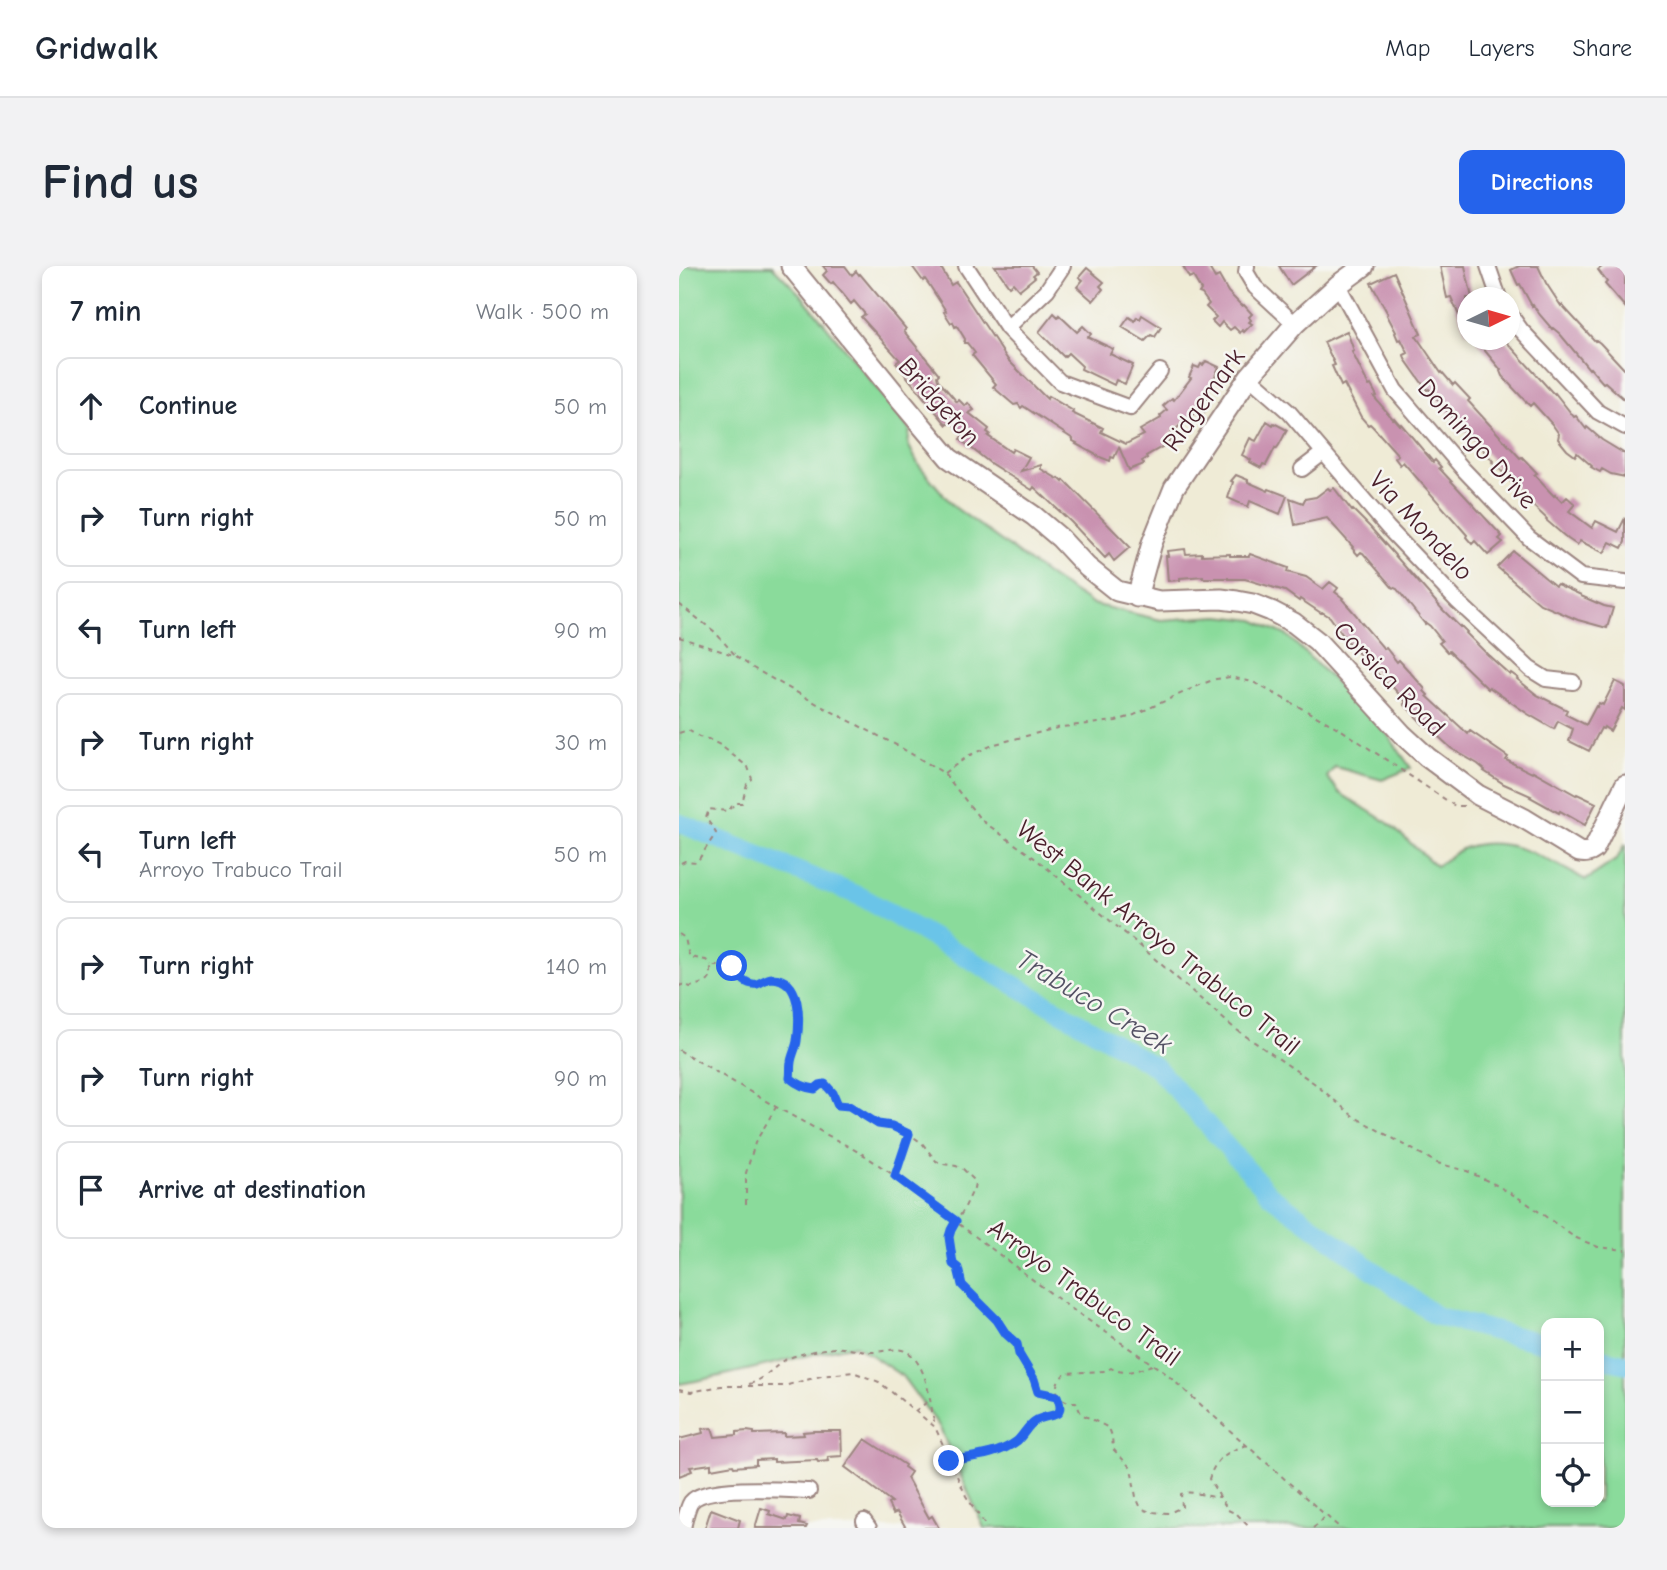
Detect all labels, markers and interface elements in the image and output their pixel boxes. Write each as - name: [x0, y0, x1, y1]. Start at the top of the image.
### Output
- text: Gridwalk: [35, 29, 158, 67]
- text: Map: [1385, 34, 1431, 62]
- text: Layers: [1469, 34, 1534, 62]
- text: Share: [1572, 34, 1632, 62]
- button: Directions: [1459, 150, 1625, 214]
- text: Find us: [42, 154, 198, 210]
- north arrow: [1457, 287, 1520, 350]
- text: 7 min: [70, 294, 142, 329]
- text: Walk · 500 m: [476, 298, 609, 325]
- street label: Ridgemark: [1157, 342, 1252, 457]
- street label: Bridgeton: [892, 352, 986, 452]
- street label: Domingo Drive: [1411, 373, 1543, 515]
- icon: ahead: [72, 387, 110, 425]
- text: Continue: [139, 391, 237, 421]
- text: 50 m: [554, 393, 607, 420]
- street label: Via Mondelo: [1363, 465, 1479, 587]
- icon: right: [72, 499, 110, 537]
- text: Turn right: [139, 503, 253, 533]
- text: 50 m: [554, 505, 607, 532]
- icon: left: [72, 611, 110, 649]
- text: Turn left: [139, 615, 236, 645]
- street label: Corsica Road: [1327, 616, 1451, 742]
- text: 90 m: [554, 617, 607, 644]
- icon: right: [72, 723, 110, 761]
- text: Turn right: [139, 727, 253, 757]
- text: 30 m: [555, 729, 607, 756]
- street label: West Bank Arroyo Trabuco Trail: [1010, 814, 1306, 1062]
- text: Turn left: [139, 826, 236, 856]
- icon: left: [72, 835, 110, 873]
- text: 50 m: [554, 841, 607, 868]
- text: Arroyo Trabuco Trail: [139, 856, 342, 883]
- water label: Trabuco Creek: [1010, 943, 1178, 1061]
- icon: right: [72, 947, 110, 985]
- route start: [716, 950, 747, 981]
- text: Turn right: [139, 951, 253, 981]
- text: 140 m: [546, 953, 607, 980]
- icon: right: [72, 1059, 110, 1097]
- text: Turn right: [139, 1063, 253, 1093]
- text: 90 m: [554, 1065, 607, 1092]
- icon: arrive: [72, 1171, 110, 1209]
- text: Arrive at destination: [139, 1175, 366, 1205]
- street label: Arroyo Trabuco Trail: [982, 1213, 1186, 1373]
- map controls: [1541, 1318, 1604, 1507]
- button: +: [1541, 1318, 1604, 1381]
- button: −: [1541, 1381, 1604, 1444]
- button: locate: [1541, 1444, 1604, 1507]
- route end: [933, 1445, 964, 1476]

